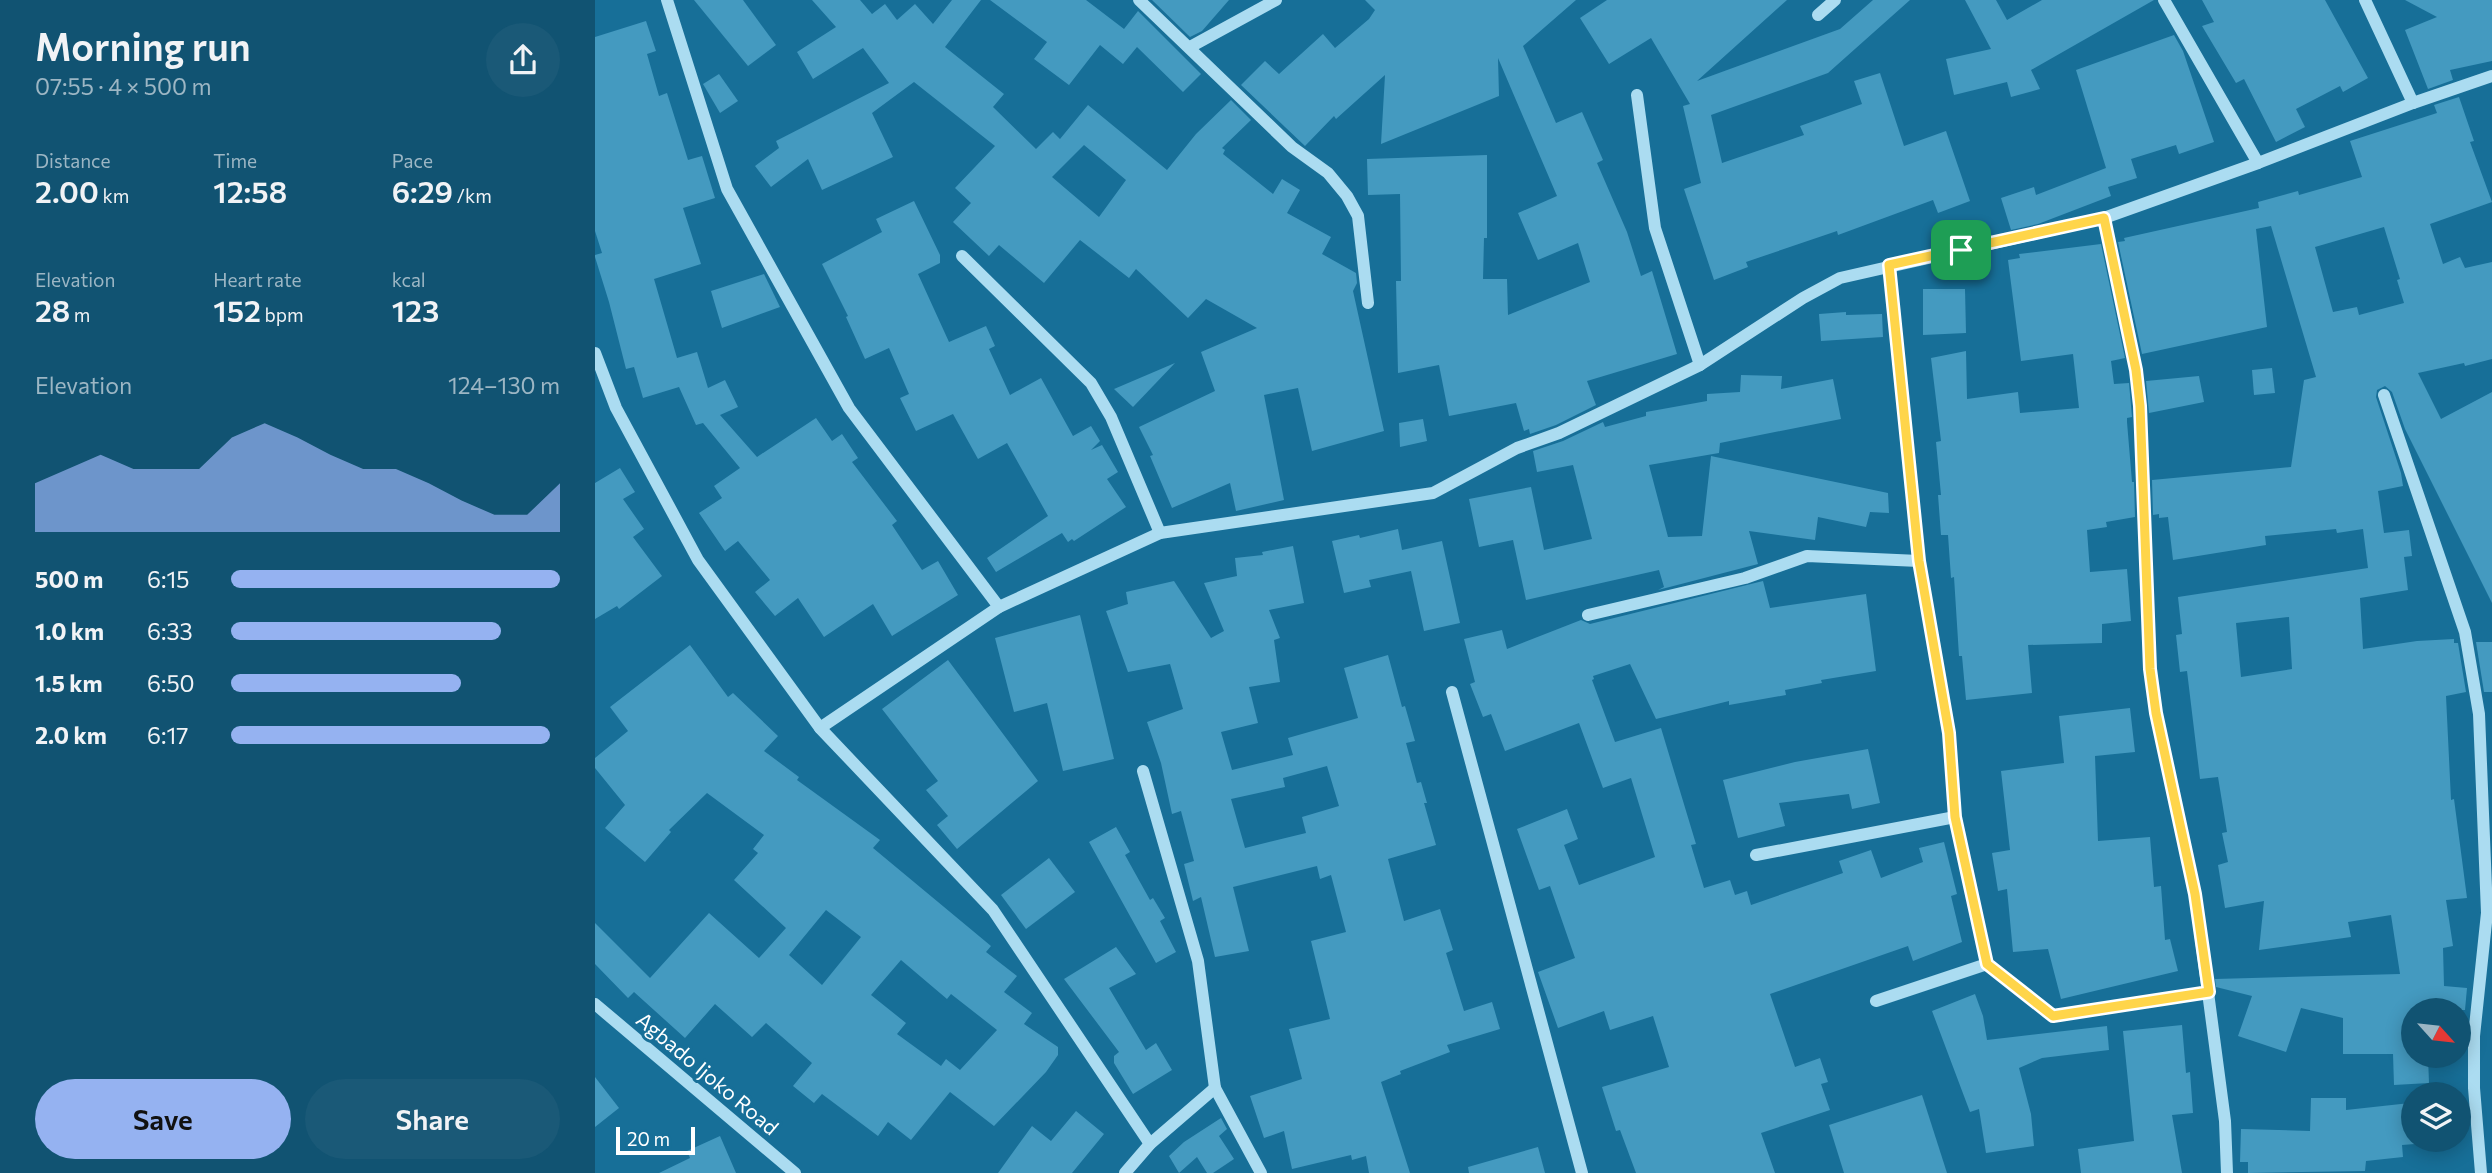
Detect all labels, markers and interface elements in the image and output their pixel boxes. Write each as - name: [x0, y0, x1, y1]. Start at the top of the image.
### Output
- text: Morning run: [35, 22, 251, 69]
- button: share: [486, 23, 560, 97]
- text: 07:55 · 4 × 500 m: [35, 72, 211, 100]
- text: Distance: [35, 149, 111, 172]
- text: Time: [213, 149, 257, 172]
- text: Pace: [392, 149, 433, 172]
- text: 2.00: [35, 172, 99, 209]
- text: 12:58: [213, 172, 287, 209]
- text: 6:29: [392, 172, 453, 209]
- text: km: [99, 184, 129, 207]
- text: /km: [453, 184, 492, 207]
- pin: [1931, 220, 1991, 280]
- icon: arrive: [1942, 231, 1980, 269]
- text: Elevation: [35, 268, 115, 291]
- text: Heart rate: [213, 268, 302, 291]
- text: kcal: [392, 268, 426, 291]
- text: 28: [35, 291, 70, 328]
- text: 152: [213, 291, 261, 328]
- text: 123: [392, 291, 439, 328]
- text: m: [70, 303, 90, 326]
- text: bpm: [261, 303, 304, 326]
- text: Elevation: [35, 371, 132, 399]
- text: 124–130 m: [448, 371, 560, 399]
- text: 500 m: [35, 565, 103, 593]
- text: 6:15: [147, 565, 189, 593]
- text: 1.0 km: [35, 617, 104, 645]
- text: 6:33: [147, 617, 193, 645]
- text: 1.5 km: [35, 669, 103, 697]
- text: 6:50: [147, 669, 195, 697]
- text: 2.0 km: [35, 721, 107, 749]
- text: 6:17: [147, 721, 188, 749]
- north arrow: [2401, 998, 2471, 1068]
- map controls: [2401, 998, 2471, 1152]
- street label: Agbado Ijoko Road: [632, 1006, 784, 1140]
- button: Save: [35, 1079, 291, 1159]
- button: Share: [305, 1079, 560, 1159]
- button: layers: [2401, 1082, 2471, 1152]
- scale bar: [616, 1124, 695, 1156]
- text: 20 m: [627, 1127, 670, 1150]

